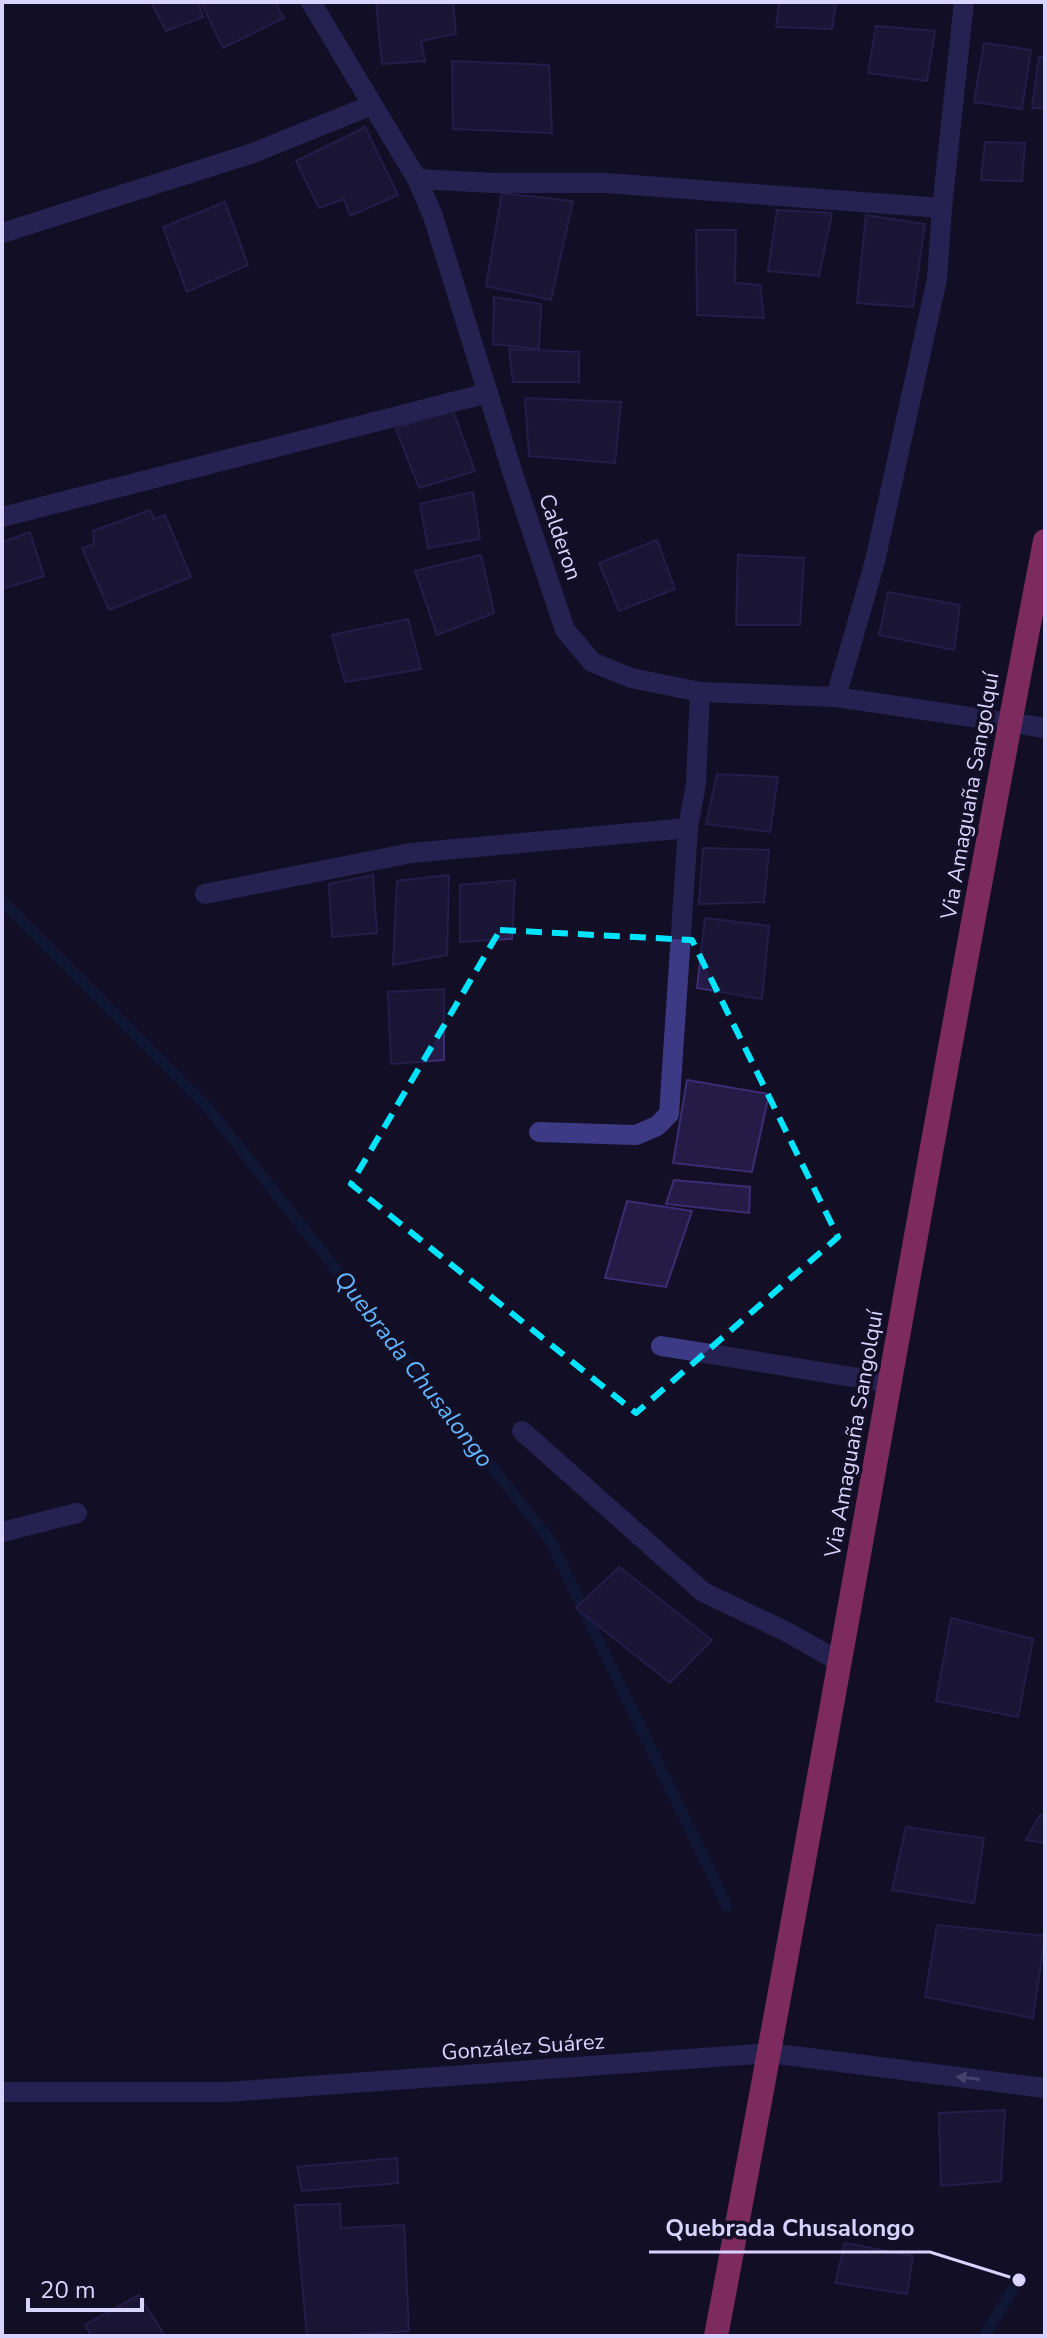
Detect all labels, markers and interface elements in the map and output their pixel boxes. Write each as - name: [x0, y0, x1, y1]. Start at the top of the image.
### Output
- street label: Calderon: [531, 490, 589, 584]
- street label: Via Amaguaña Sangolquí: [933, 668, 1007, 923]
- water label: Quebrada Chusalongo: [327, 1264, 501, 1474]
- street label: Via Amaguaña Sangolquí: [817, 1306, 891, 1561]
- street label: González Suárez: [440, 2026, 606, 2068]
- one-way arrow: [955, 2071, 980, 2084]
- callout: Quebrada Chusalongo: [649, 2204, 930, 2252]
- text: Quebrada Chusalongo: [665, 2212, 915, 2244]
- scale bar: [28, 2262, 142, 2312]
- text: 20 m: [40, 2274, 96, 2306]

